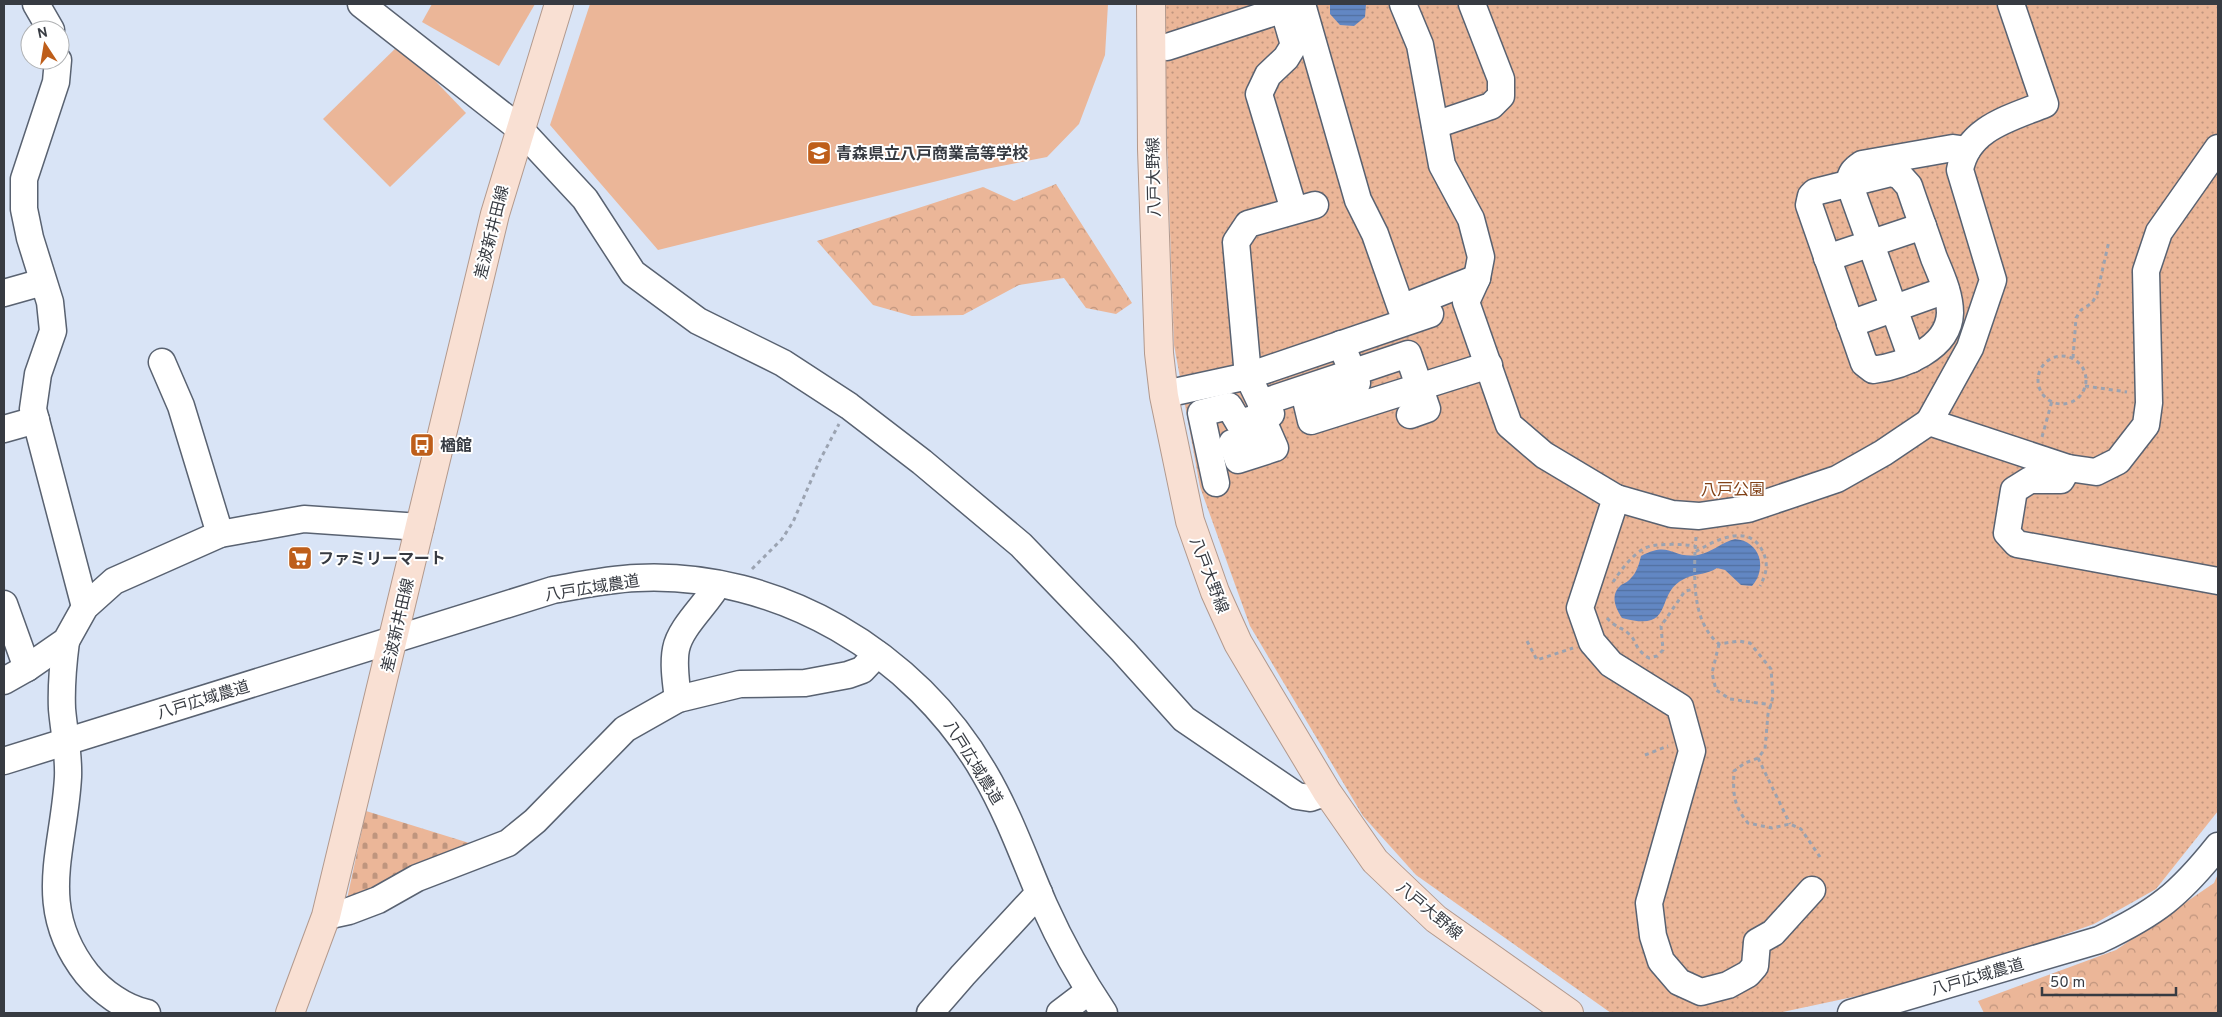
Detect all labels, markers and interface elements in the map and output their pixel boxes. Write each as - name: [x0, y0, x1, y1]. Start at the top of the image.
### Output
- north arrow: [20, 20, 70, 70]
- text: N: [36, 24, 49, 43]
- street label: 八戸大野線: [1144, 137, 1166, 217]
- school or university icon: 青森県立八戸商業高等学校: [806, 140, 832, 166]
- place label: 青森県立八戸商業高等学校: [836, 145, 1028, 165]
- street label: 差波新井田線: [472, 183, 514, 281]
- bus stop icon: 楢館: [409, 432, 435, 458]
- place label: 楢館: [440, 437, 472, 457]
- park label: 八戸公園: [1701, 481, 1765, 501]
- street label: 八戸大野線: [1184, 535, 1232, 617]
- supermarket icon: ファミリーマート: [287, 545, 313, 571]
- place label: ファミリーマート: [318, 550, 446, 570]
- street label: 八戸広域農道: [543, 572, 641, 606]
- street label: 差波新井田線: [378, 576, 419, 674]
- street label: 八戸広域農道: [155, 677, 252, 725]
- street label: 八戸広域農道: [938, 717, 1006, 809]
- street label: 八戸大野線: [1392, 878, 1466, 945]
- street label: 八戸広域農道: [1929, 955, 2026, 1001]
- scale bar: [2042, 964, 2176, 996]
- text: 50 m: [2050, 974, 2085, 993]

